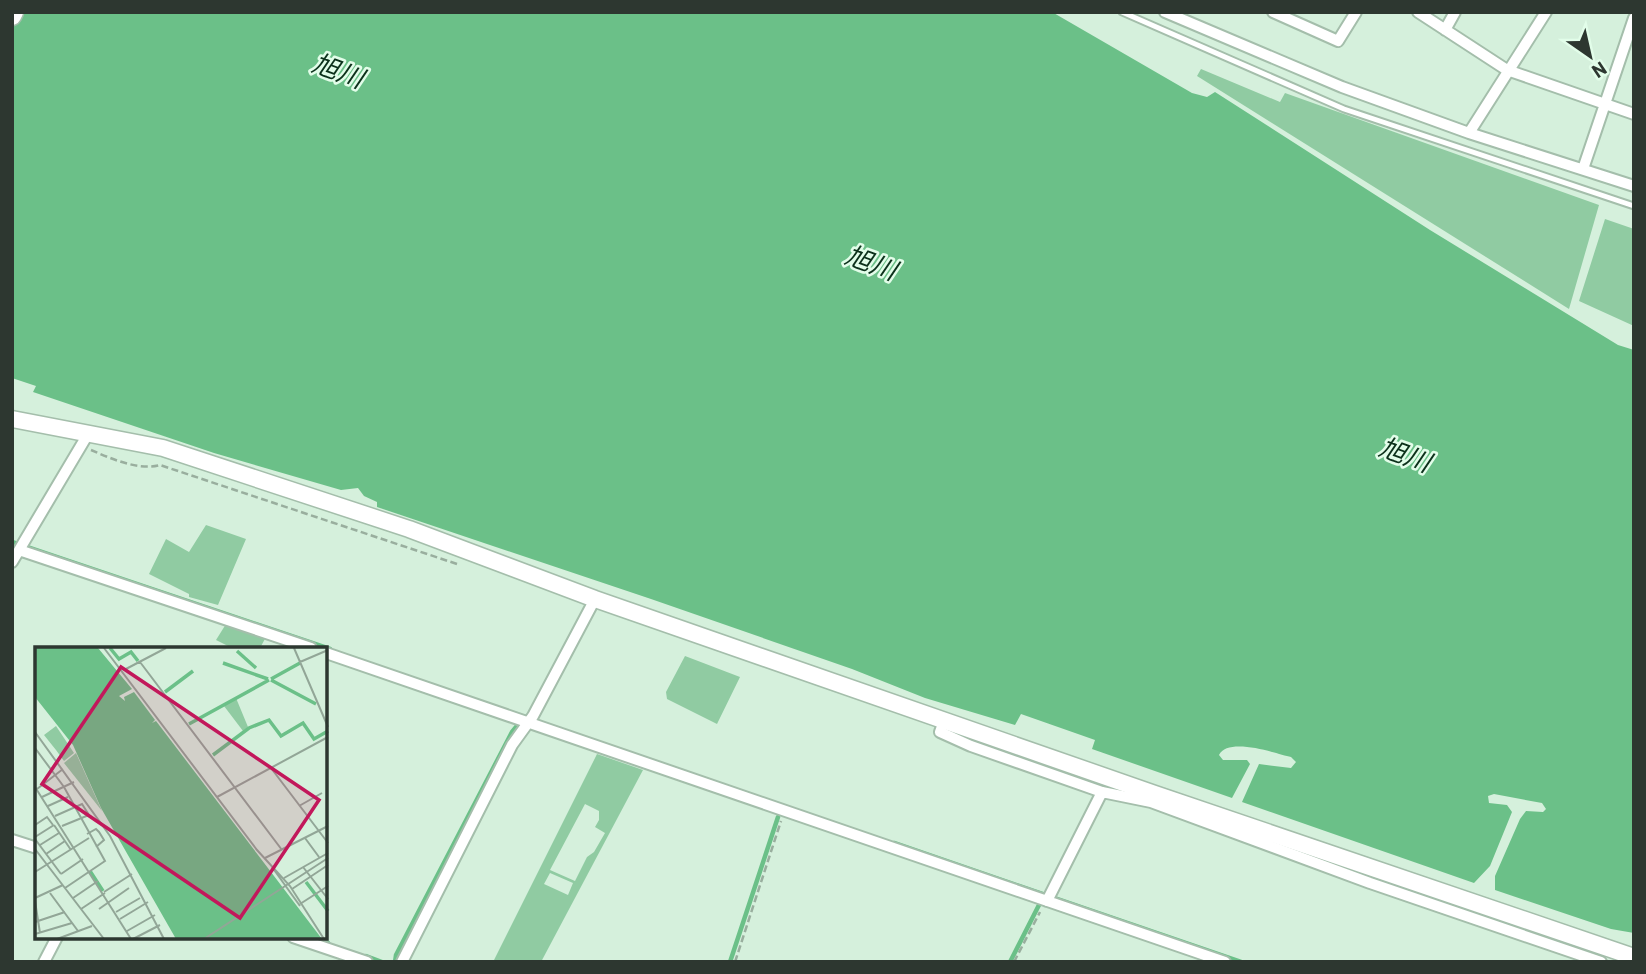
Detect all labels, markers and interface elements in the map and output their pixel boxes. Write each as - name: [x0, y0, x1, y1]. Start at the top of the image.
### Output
- north arrow: [1555, 21, 1625, 91]
- water label: 旭川: [309, 46, 371, 94]
- text: N: [1588, 57, 1611, 84]
- water label: 旭川: [842, 238, 904, 286]
- water label: 旭川: [1376, 430, 1438, 478]
- inset map: [35, 647, 327, 939]

